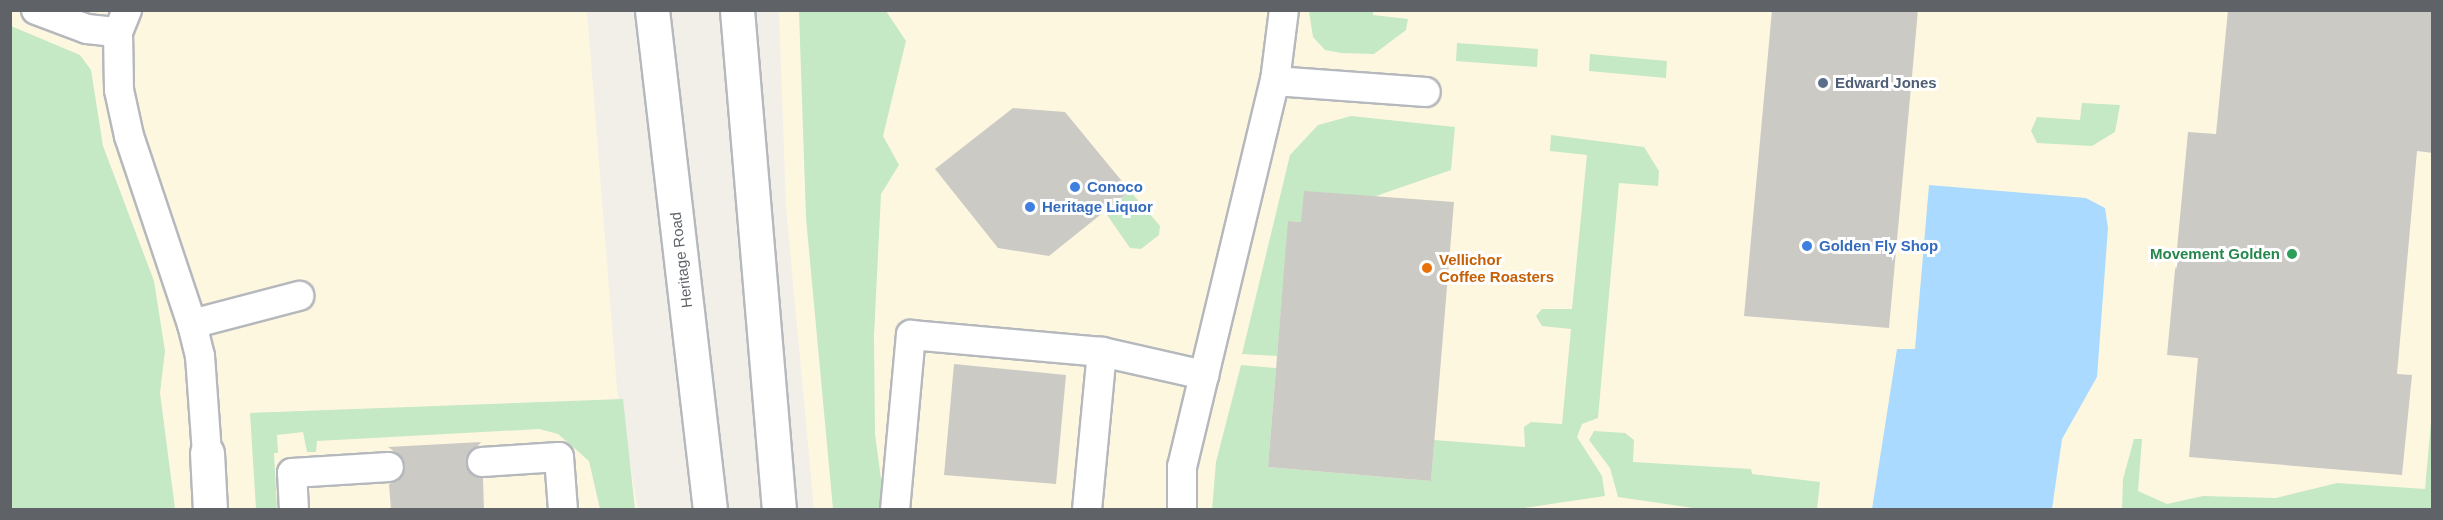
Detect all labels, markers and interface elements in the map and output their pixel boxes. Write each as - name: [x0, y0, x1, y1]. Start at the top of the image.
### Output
- place label: Edward Jones: [1835, 74, 1937, 92]
- marker: Edward Jones: [1816, 76, 1830, 90]
- place label: Conoco: [1087, 178, 1143, 196]
- marker: Conoco: [1068, 180, 1082, 194]
- place label: Heritage Liquor: [1042, 198, 1153, 216]
- marker: Heritage Liquor: [1023, 200, 1037, 214]
- street label: Heritage Road: [666, 211, 696, 309]
- place label: Golden Fly Shop: [1819, 237, 1938, 255]
- marker: Golden Fly Shop: [1800, 239, 1814, 253]
- place label: Movement Golden: [2150, 245, 2280, 263]
- marker: Movement Golden: [2285, 247, 2299, 261]
- place label: Vellichor Coffee Roasters: [1439, 250, 1554, 285]
- marker: Vellichor Coffee Roasters: [1420, 261, 1434, 275]

